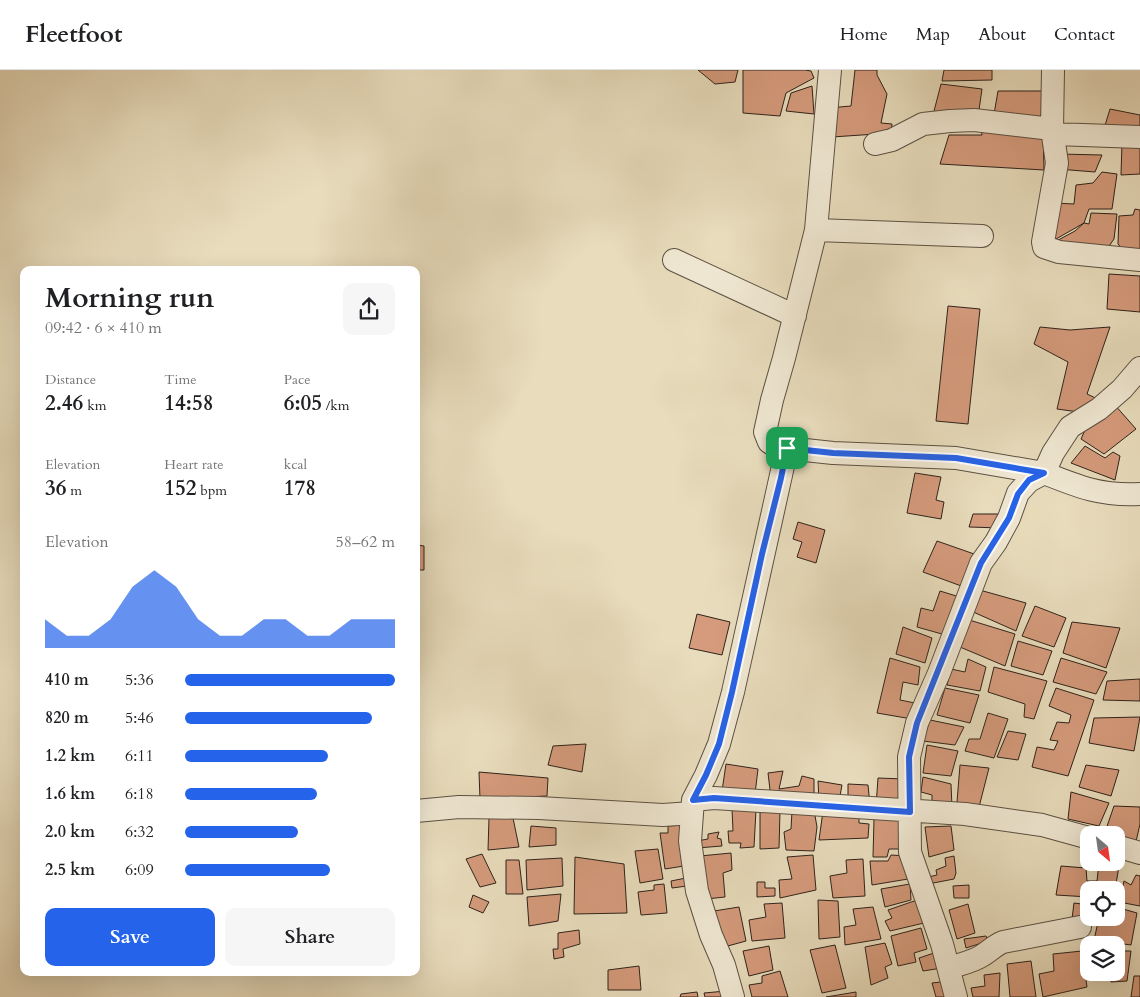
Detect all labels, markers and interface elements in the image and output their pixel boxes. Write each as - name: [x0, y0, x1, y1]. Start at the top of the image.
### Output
- text: Fleetfoot: [25, 18, 122, 51]
- text: Home: [840, 22, 888, 47]
- text: Map: [916, 22, 950, 47]
- text: About: [978, 22, 1026, 47]
- text: Contact: [1054, 22, 1115, 47]
- text: Morning run: [45, 279, 214, 317]
- button: share: [343, 283, 395, 335]
- text: 09:42 · 6 × 410 m: [45, 317, 162, 339]
- text: Distance: [45, 370, 96, 389]
- text: Time: [164, 370, 197, 389]
- text: Pace: [284, 370, 311, 389]
- text: 2.46: [45, 389, 83, 418]
- text: 14:58: [164, 389, 213, 418]
- text: 6:05: [284, 389, 322, 418]
- text: km: [83, 396, 106, 415]
- text: /km: [322, 396, 350, 415]
- pin: [766, 427, 808, 469]
- icon: arrive: [773, 434, 801, 462]
- text: Elevation: [45, 455, 101, 474]
- text: Heart rate: [164, 455, 224, 474]
- text: kcal: [284, 455, 307, 474]
- text: 36: [45, 474, 67, 503]
- text: 152: [164, 474, 197, 503]
- text: 178: [284, 474, 316, 503]
- text: m: [67, 481, 82, 500]
- text: bpm: [197, 481, 227, 500]
- text: Elevation: [45, 531, 109, 553]
- text: 58–62 m: [336, 531, 395, 553]
- text: 410 m: [45, 669, 89, 691]
- text: 5:36: [125, 669, 154, 691]
- text: 820 m: [45, 707, 89, 729]
- text: 5:46: [125, 707, 154, 729]
- text: 1.2 km: [45, 745, 95, 767]
- text: 6:11: [125, 745, 154, 767]
- text: 1.6 km: [45, 783, 95, 805]
- text: 6:18: [125, 783, 154, 805]
- text: 2.0 km: [45, 821, 95, 843]
- text: 6:32: [125, 821, 154, 843]
- north arrow: [1080, 826, 1125, 871]
- map controls: [1080, 826, 1125, 981]
- text: 2.5 km: [45, 859, 95, 881]
- text: 6:09: [125, 859, 154, 881]
- button: locate: [1080, 881, 1125, 926]
- button: Save: [45, 908, 215, 966]
- button: Share: [225, 908, 395, 966]
- button: layers: [1080, 936, 1125, 981]

